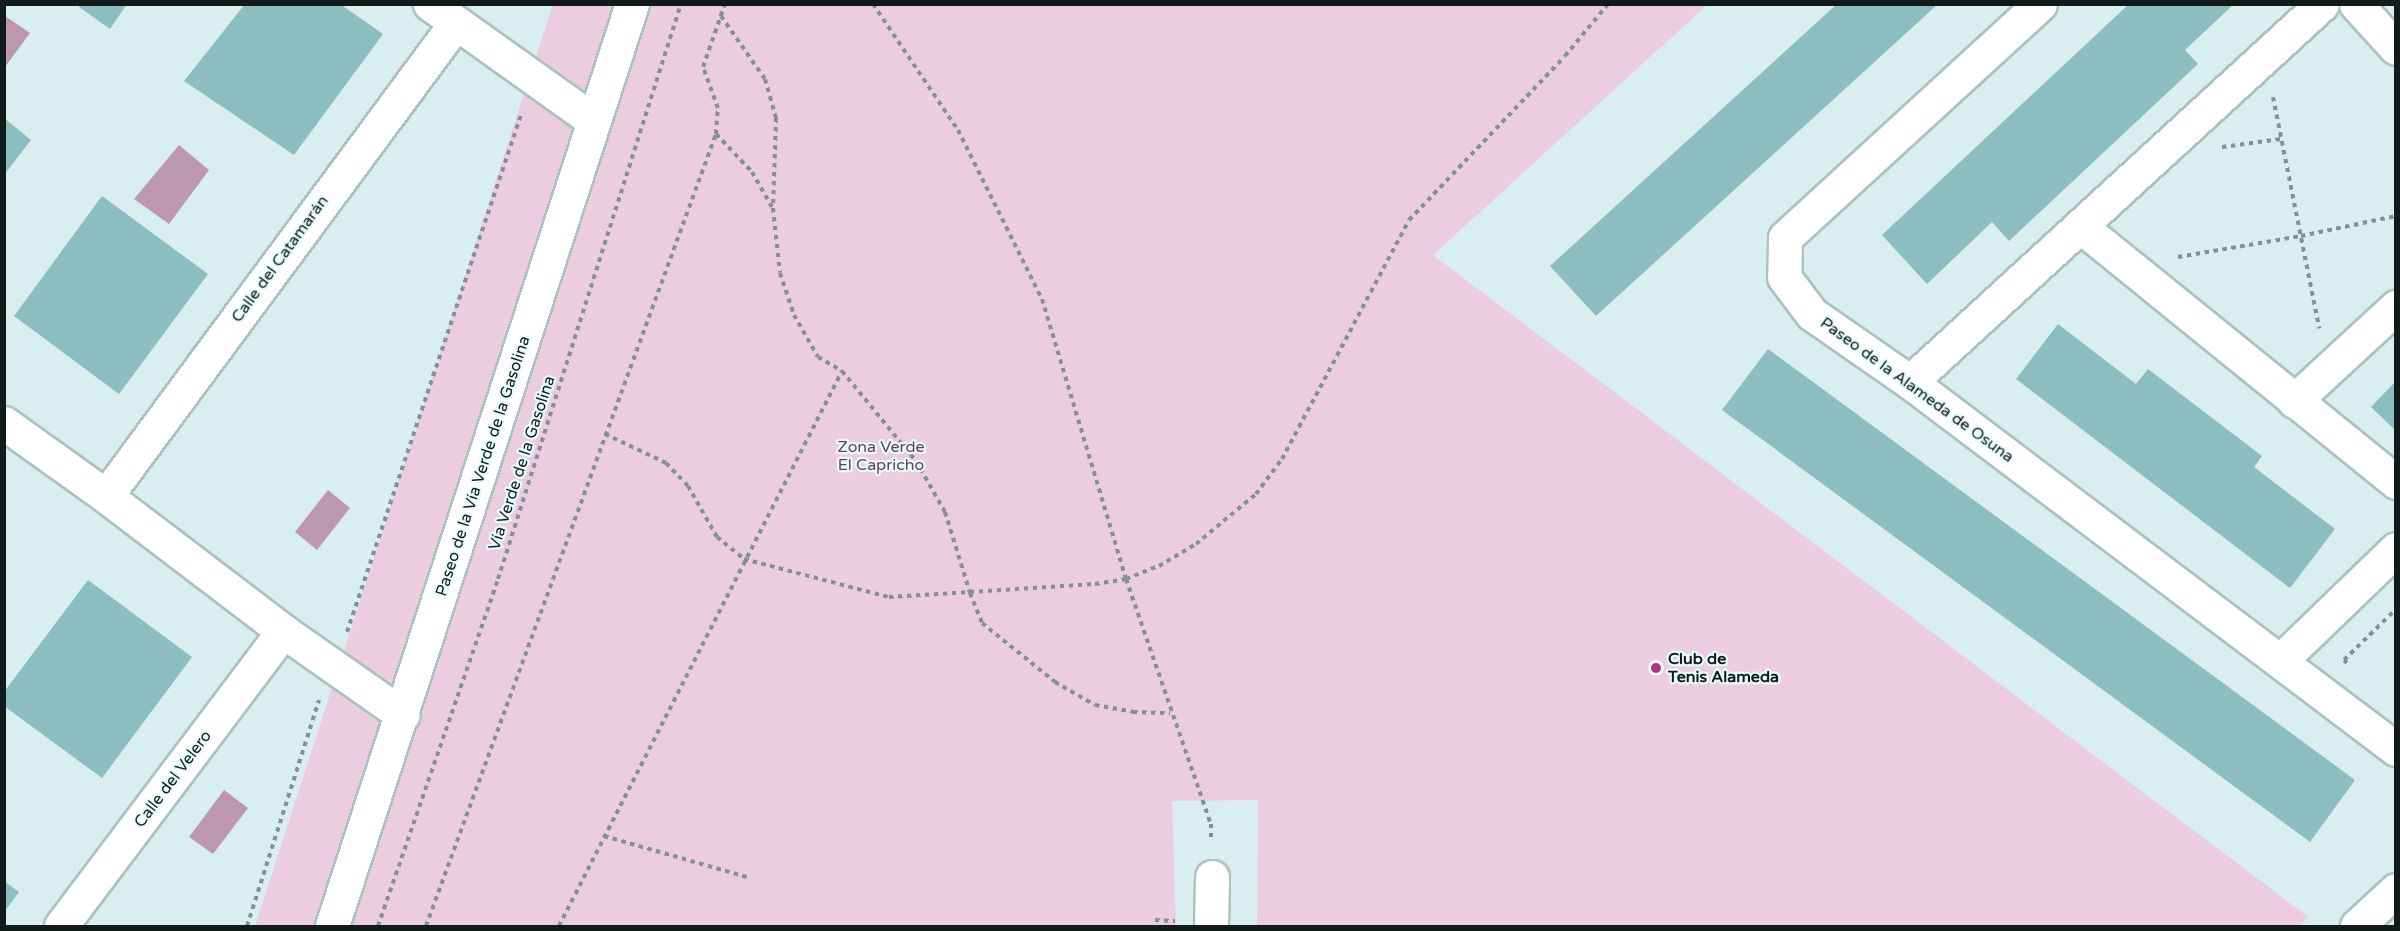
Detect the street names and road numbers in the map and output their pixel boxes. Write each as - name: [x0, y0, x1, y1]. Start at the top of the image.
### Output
- street label: Calle del Catamarán: [228, 192, 332, 326]
- street label: Paseo de la Alameda de Osuna: [1816, 313, 2018, 467]
- street label: Paseo de la Vía Verde de la Gasolina: [432, 333, 534, 599]
- street label: Vía Verde de la Gasolina: [485, 373, 559, 553]
- street label: Calle del Velero: [130, 727, 216, 831]

